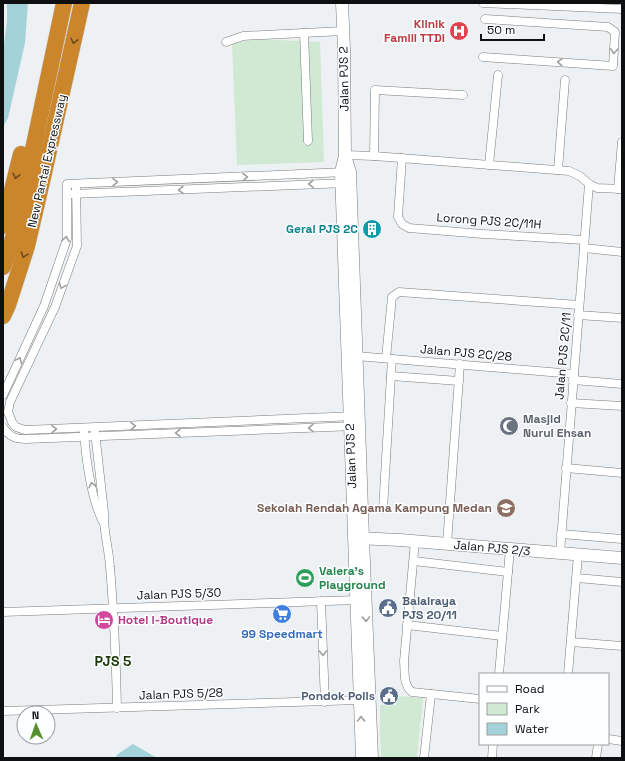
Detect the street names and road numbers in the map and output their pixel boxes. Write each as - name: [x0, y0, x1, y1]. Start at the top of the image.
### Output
- street label: Jalan PJS 2: [335, 46, 353, 112]
- street label: New Pantai Expressway: [24, 93, 70, 229]
- street label: Lorong PJS 2C/11H: [436, 209, 542, 233]
- street label: Jalan PJS 2C/11: [551, 312, 575, 400]
- street label: Jalan PJS 2C/28: [419, 341, 513, 365]
- street label: Jalan PJS 2: [342, 423, 360, 489]
- street label: Jalan PJS 2/3: [453, 537, 531, 559]
- street label: Jalan PJS 5/30: [136, 585, 222, 603]
- street label: Jalan PJS 5/28: [139, 685, 223, 703]

